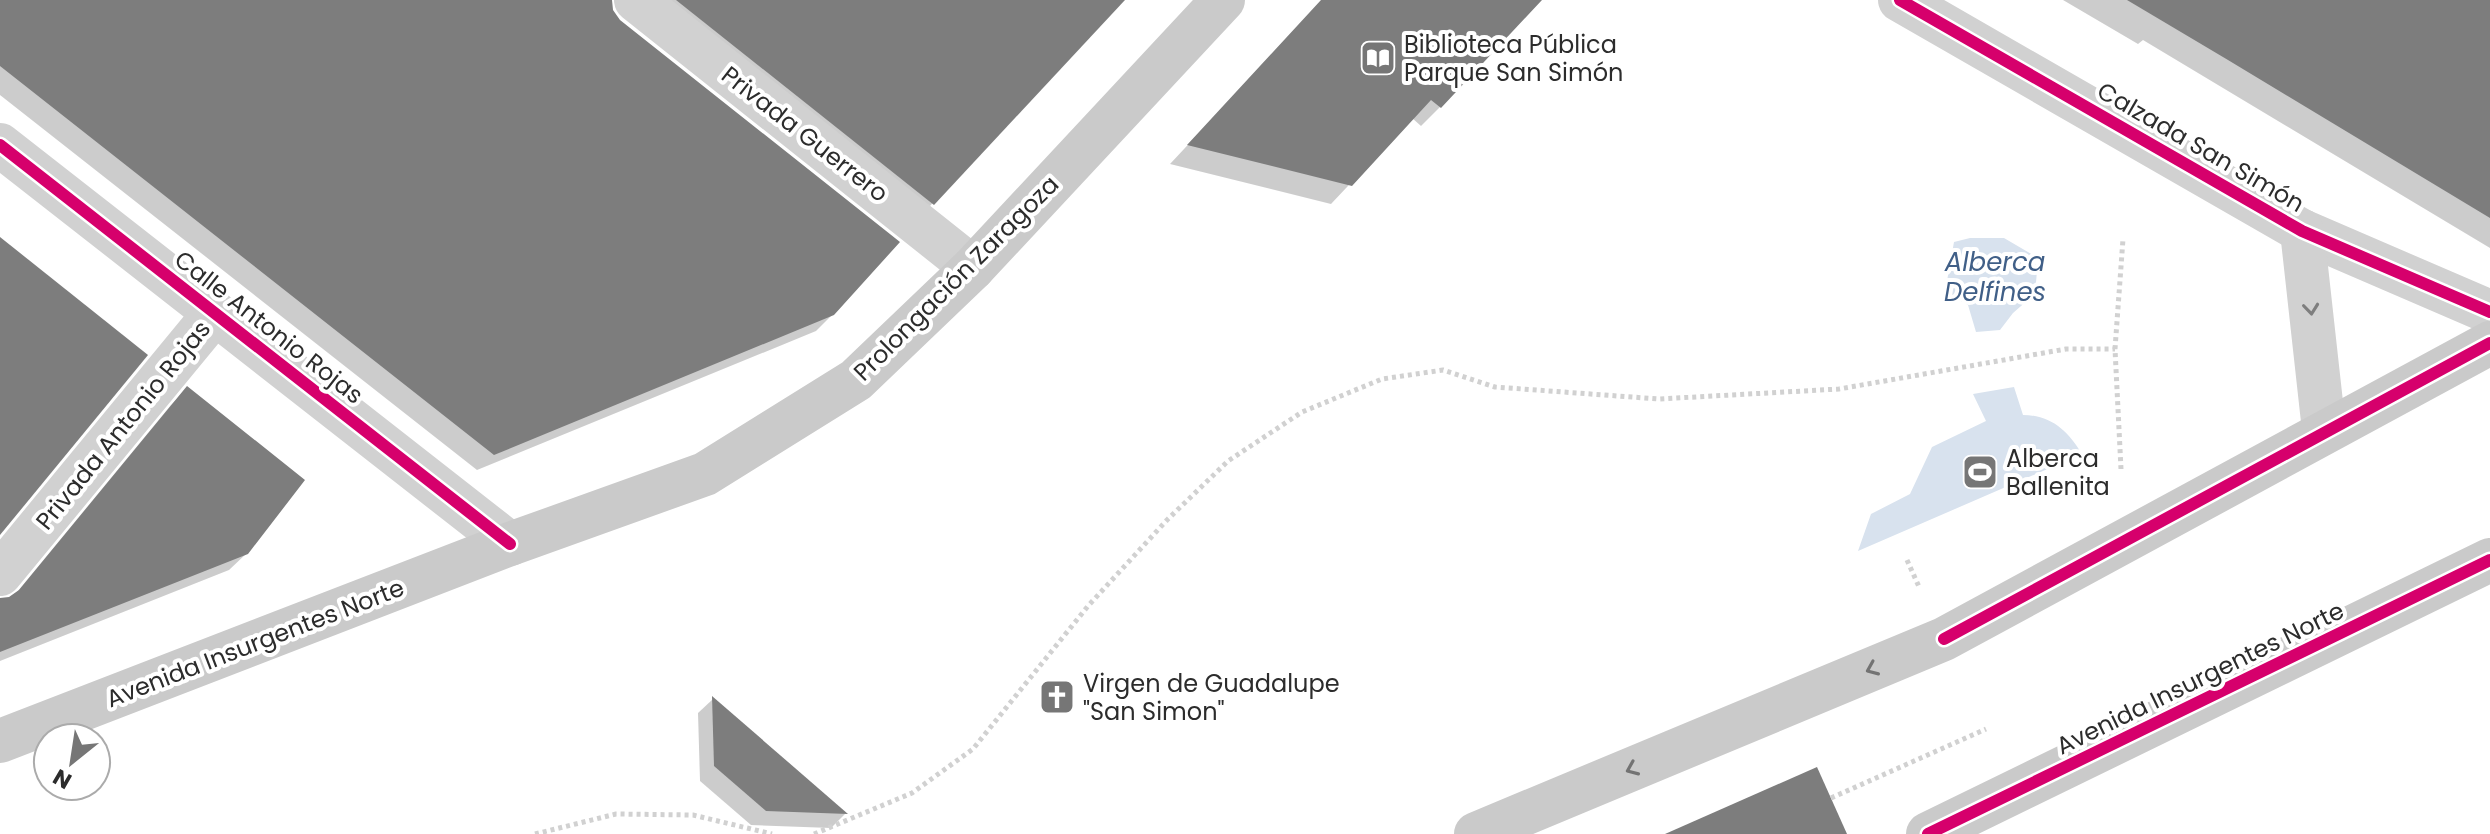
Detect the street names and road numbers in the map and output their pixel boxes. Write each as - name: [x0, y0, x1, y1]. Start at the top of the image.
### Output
- street label: Privada Guerrero: [715, 58, 895, 210]
- street label: Calzada San Simón: [2091, 74, 2311, 220]
- street label: Prolongación Zaragoza: [846, 168, 1066, 388]
- street label: Calle Antonio Rojas: [168, 243, 370, 411]
- street label: Privada Antonio Rojas: [28, 313, 218, 537]
- street label: Avenida Insurgentes Norte: [101, 571, 409, 715]
- street label: Avenida Insurgentes Norte: [2051, 594, 2349, 762]

